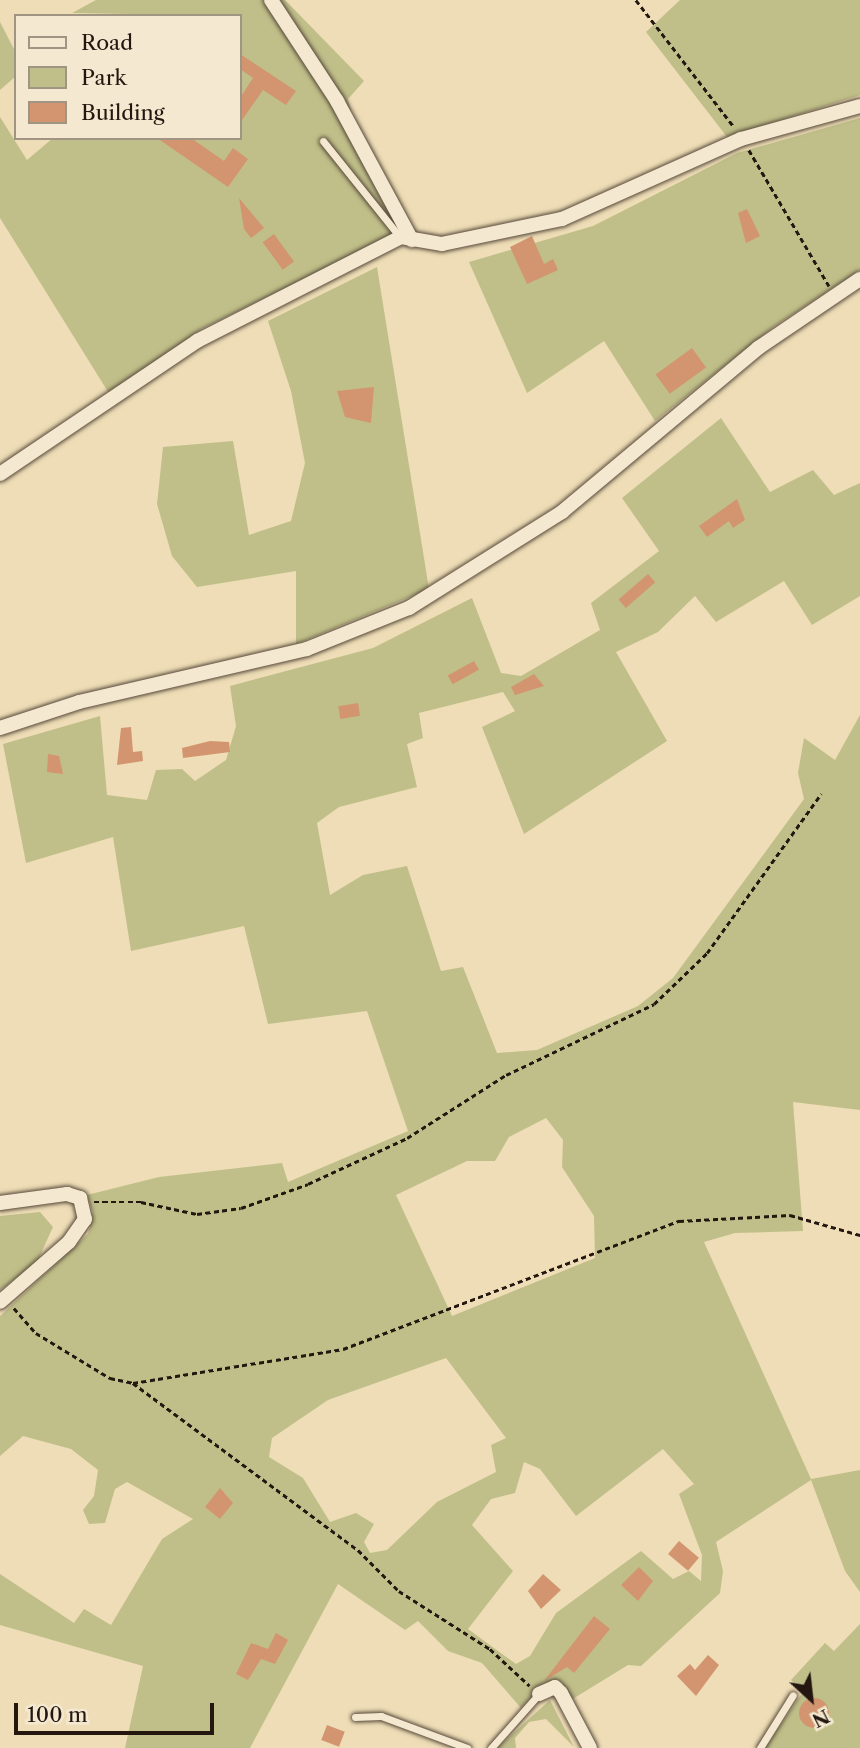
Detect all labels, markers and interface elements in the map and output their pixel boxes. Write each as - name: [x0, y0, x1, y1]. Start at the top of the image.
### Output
- legend: [14, 14, 242, 140]
- text: Road: [81, 30, 133, 55]
- text: Park: [81, 65, 127, 90]
- text: Building: [81, 100, 165, 125]
- north arrow: [776, 1664, 846, 1734]
- scale bar: [18, 1688, 217, 1732]
- text: 100 m: [27, 1702, 88, 1727]
- text: N: [808, 1704, 833, 1732]

